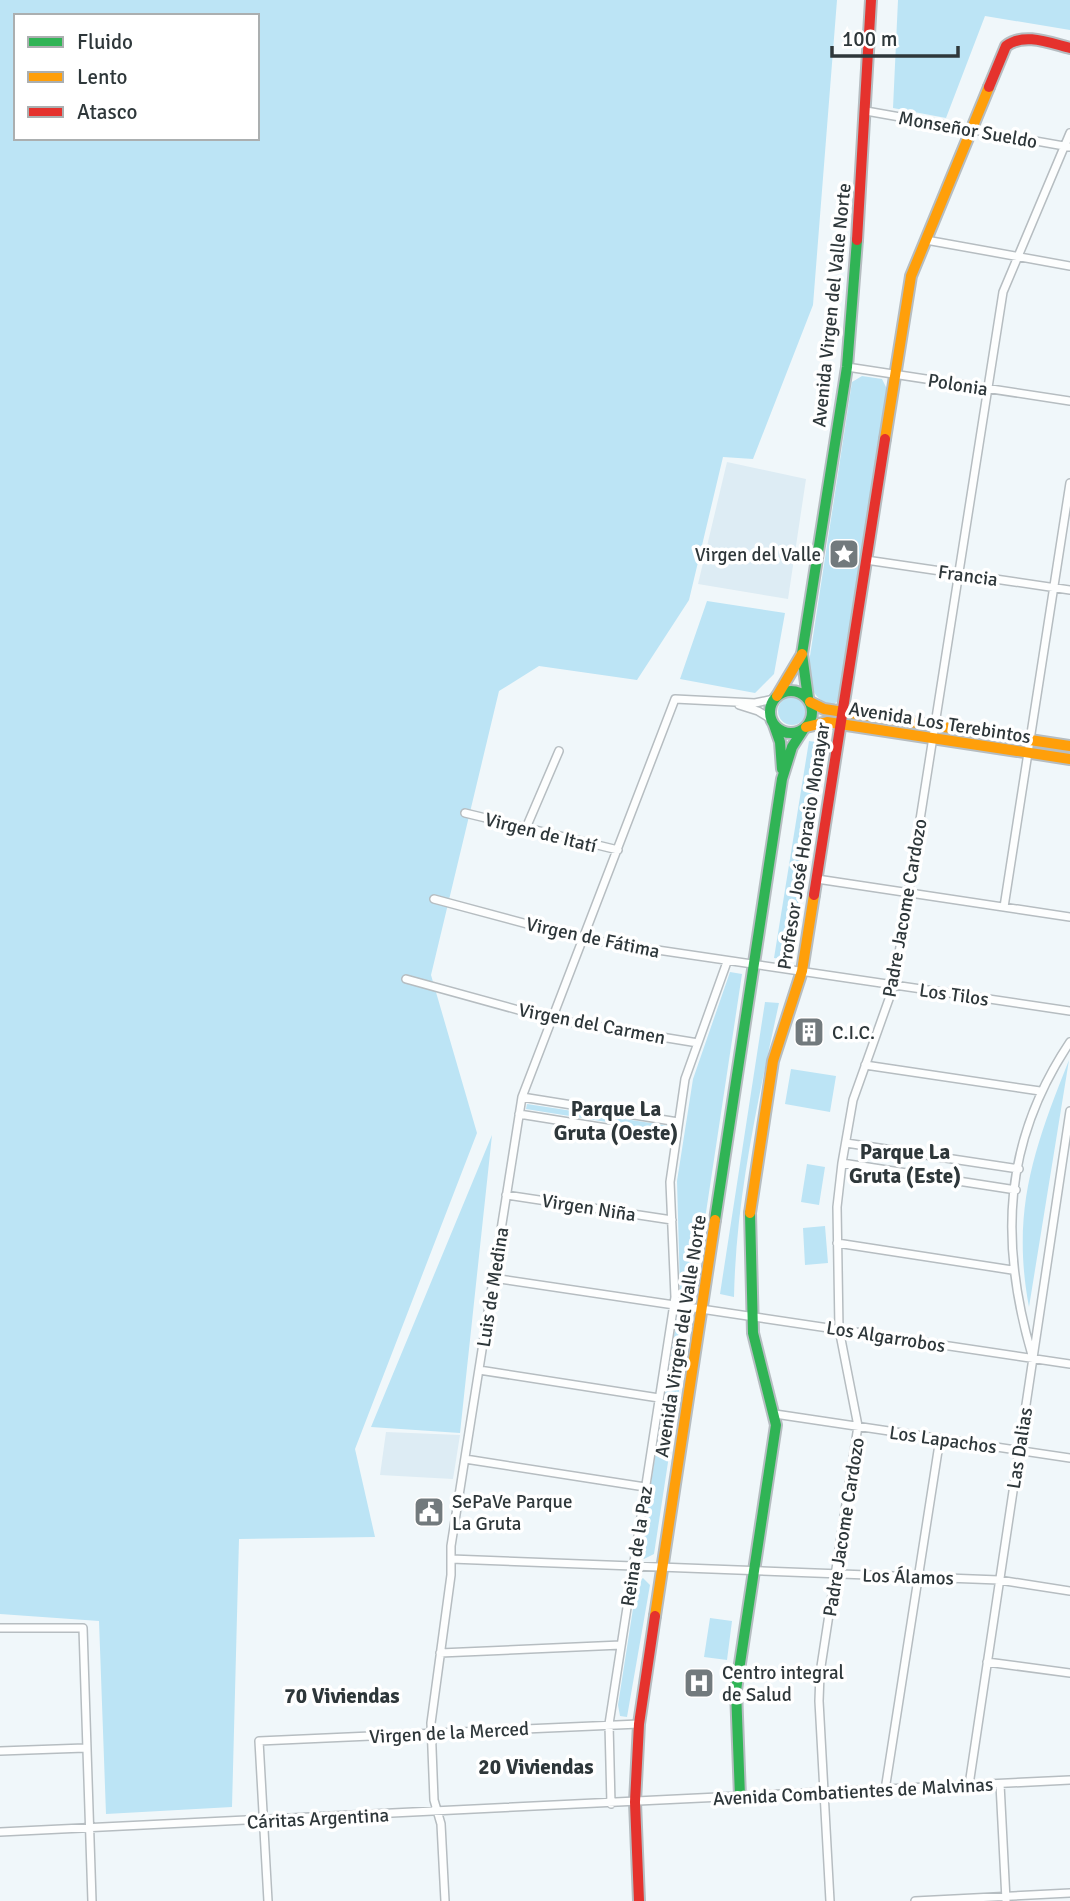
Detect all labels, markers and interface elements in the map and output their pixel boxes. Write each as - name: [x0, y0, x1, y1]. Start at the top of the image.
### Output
- legend: [14, 14, 259, 140]
- scale bar: [832, 14, 958, 58]
- text: 100 m: [842, 26, 897, 52]
- text: Fluido: [77, 29, 133, 55]
- text: Lento: [77, 64, 127, 90]
- text: Atasco: [77, 99, 137, 125]
- street label: Monseñor Sueldo: [896, 106, 1039, 154]
- street label: Avenida Virgen del Valle Norte: [807, 182, 857, 428]
- street label: Polonia: [926, 368, 990, 402]
- place icon: Virgen del Valle: [827, 537, 861, 571]
- place label: Virgen del Valle: [695, 543, 821, 567]
- street label: Francia: [936, 560, 999, 592]
- street label: Avenida Los Terebintos: [847, 697, 1033, 749]
- street label: Profesor José Horacio Monayar: [773, 721, 835, 972]
- street label: Virgen de Itatí: [482, 807, 600, 859]
- street label: Padre Jacome Cardozo: [877, 817, 933, 999]
- street label: Virgen de Fátima: [524, 912, 662, 964]
- street label: Los Tilos: [918, 978, 990, 1012]
- street label: Virgen del Carmen: [516, 998, 667, 1050]
- building icon: C.I.C.: [792, 1015, 826, 1049]
- place label: C.I.C.: [832, 1021, 875, 1045]
- district label: Parque La Gruta (Oeste): [554, 1096, 678, 1146]
- district label: Parque La Gruta (Este): [849, 1139, 961, 1189]
- street label: Virgen Niña: [540, 1189, 638, 1227]
- street label: Avenida Virgen del Valle Norte: [650, 1213, 712, 1459]
- street label: Luis de Medina: [472, 1225, 514, 1349]
- street label: Los Algarrobos: [825, 1316, 947, 1358]
- street label: Las Dalias: [1002, 1406, 1038, 1491]
- street label: Los Lapachos: [888, 1421, 998, 1459]
- street label: Padre Jacome Cardozo: [818, 1436, 870, 1618]
- street label: Reina de la Paz: [616, 1484, 658, 1608]
- place label: SePaVe Parque La Gruta: [452, 1490, 572, 1536]
- public building icon: SePaVe Parque La Gruta: [412, 1495, 446, 1529]
- street label: Los Álamos: [862, 1563, 954, 1591]
- place label: Centro integral de Salud: [722, 1661, 844, 1707]
- hospital icon: Centro integral de Salud: [682, 1666, 716, 1700]
- district label: 70 Viviendas: [284, 1683, 400, 1709]
- street label: Virgen de la Merced: [369, 1717, 530, 1749]
- district label: 20 Viviendas: [478, 1754, 594, 1780]
- street label: Avenida Combatientes de Malvinas: [712, 1773, 994, 1811]
- street label: Cáritas Argentina: [246, 1803, 390, 1835]

